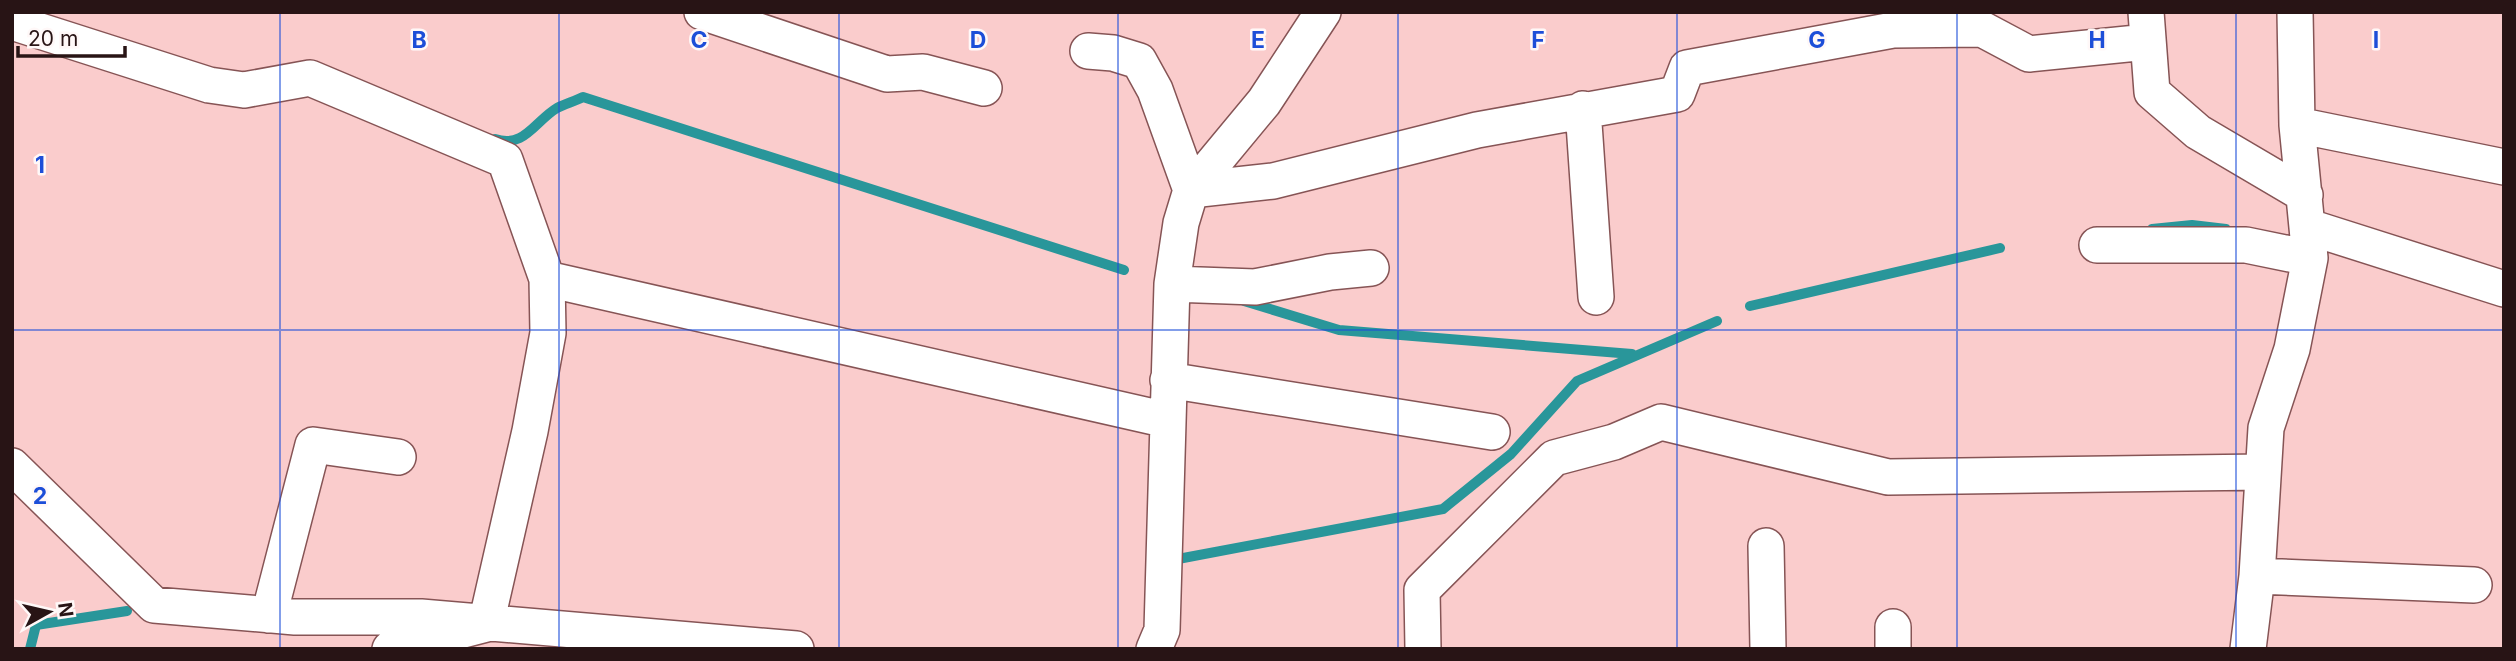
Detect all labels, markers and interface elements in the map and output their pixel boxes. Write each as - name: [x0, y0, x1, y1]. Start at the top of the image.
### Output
- scale bar: [18, 14, 124, 58]
- text: 20 m: [28, 26, 78, 51]
- text: B: [411, 26, 427, 54]
- text: C: [690, 26, 708, 54]
- text: D: [970, 26, 986, 54]
- text: E: [1251, 26, 1265, 54]
- text: F: [1531, 26, 1545, 54]
- text: G: [1808, 26, 1826, 54]
- text: H: [2088, 26, 2106, 54]
- text: I: [2373, 26, 2379, 54]
- text: 1: [35, 151, 45, 179]
- text: 2: [33, 482, 47, 510]
- north arrow: [14, 577, 84, 647]
- text: N: [53, 601, 78, 618]

